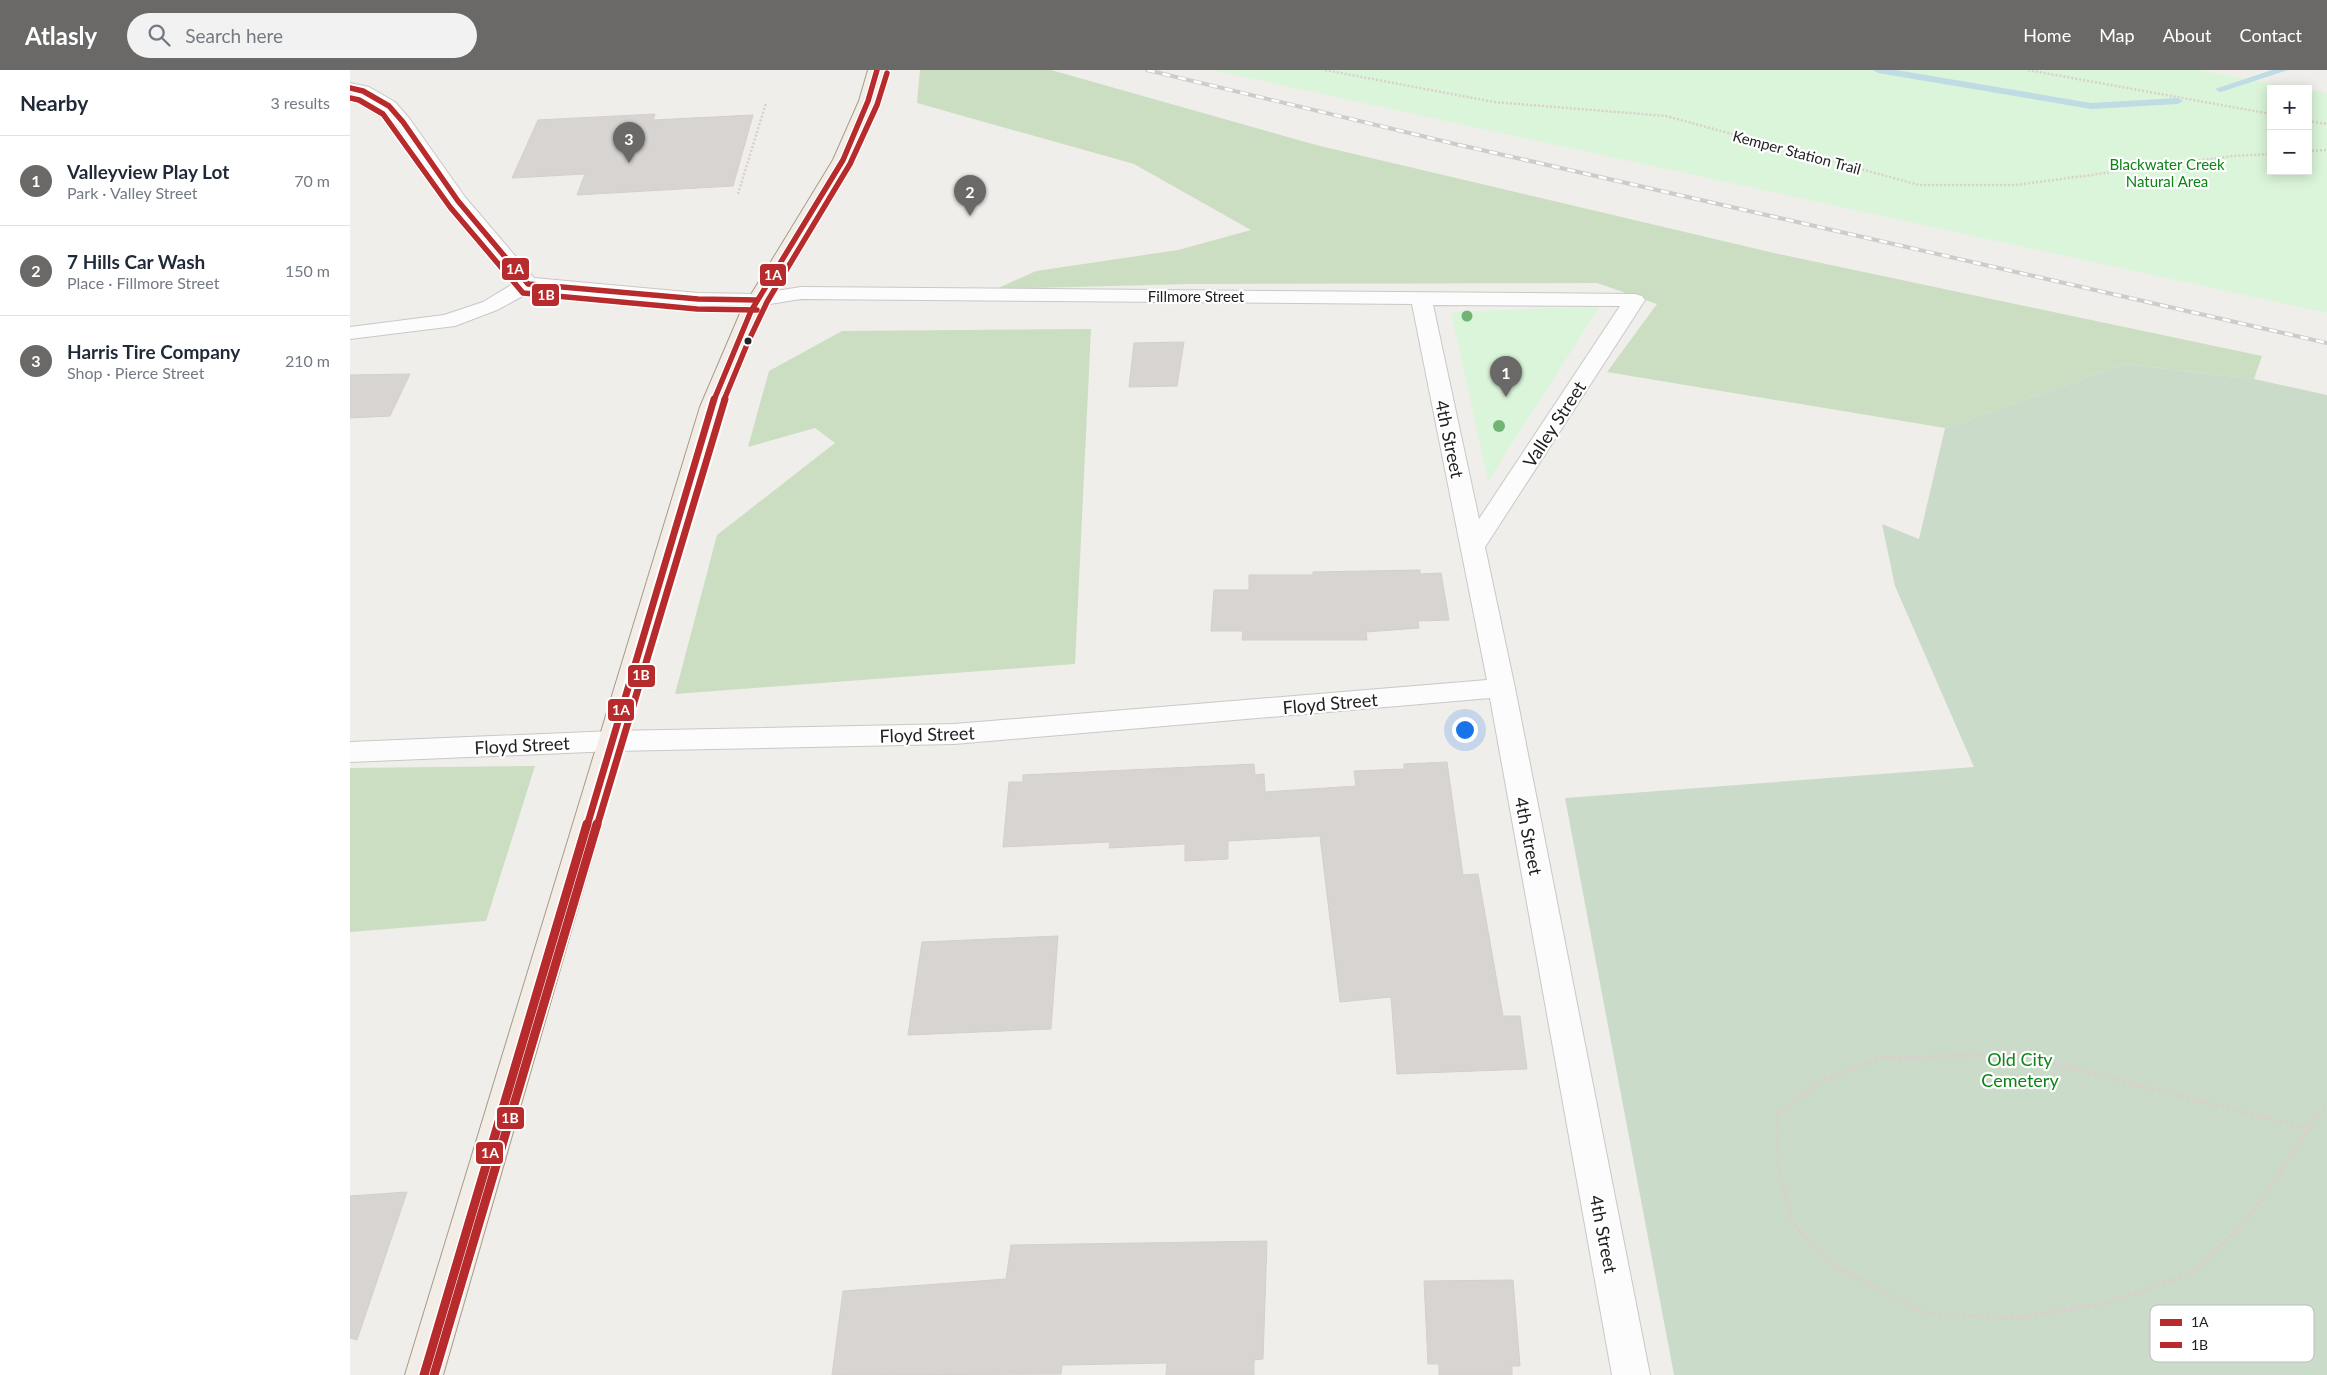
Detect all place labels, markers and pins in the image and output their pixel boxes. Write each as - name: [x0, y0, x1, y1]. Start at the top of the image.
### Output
- pin: 3: [613, 122, 645, 163]
- pin: 2: [954, 175, 986, 216]
- unlabelled marker: [743, 336, 753, 346]
- pin: 1: [1490, 356, 1522, 397]

